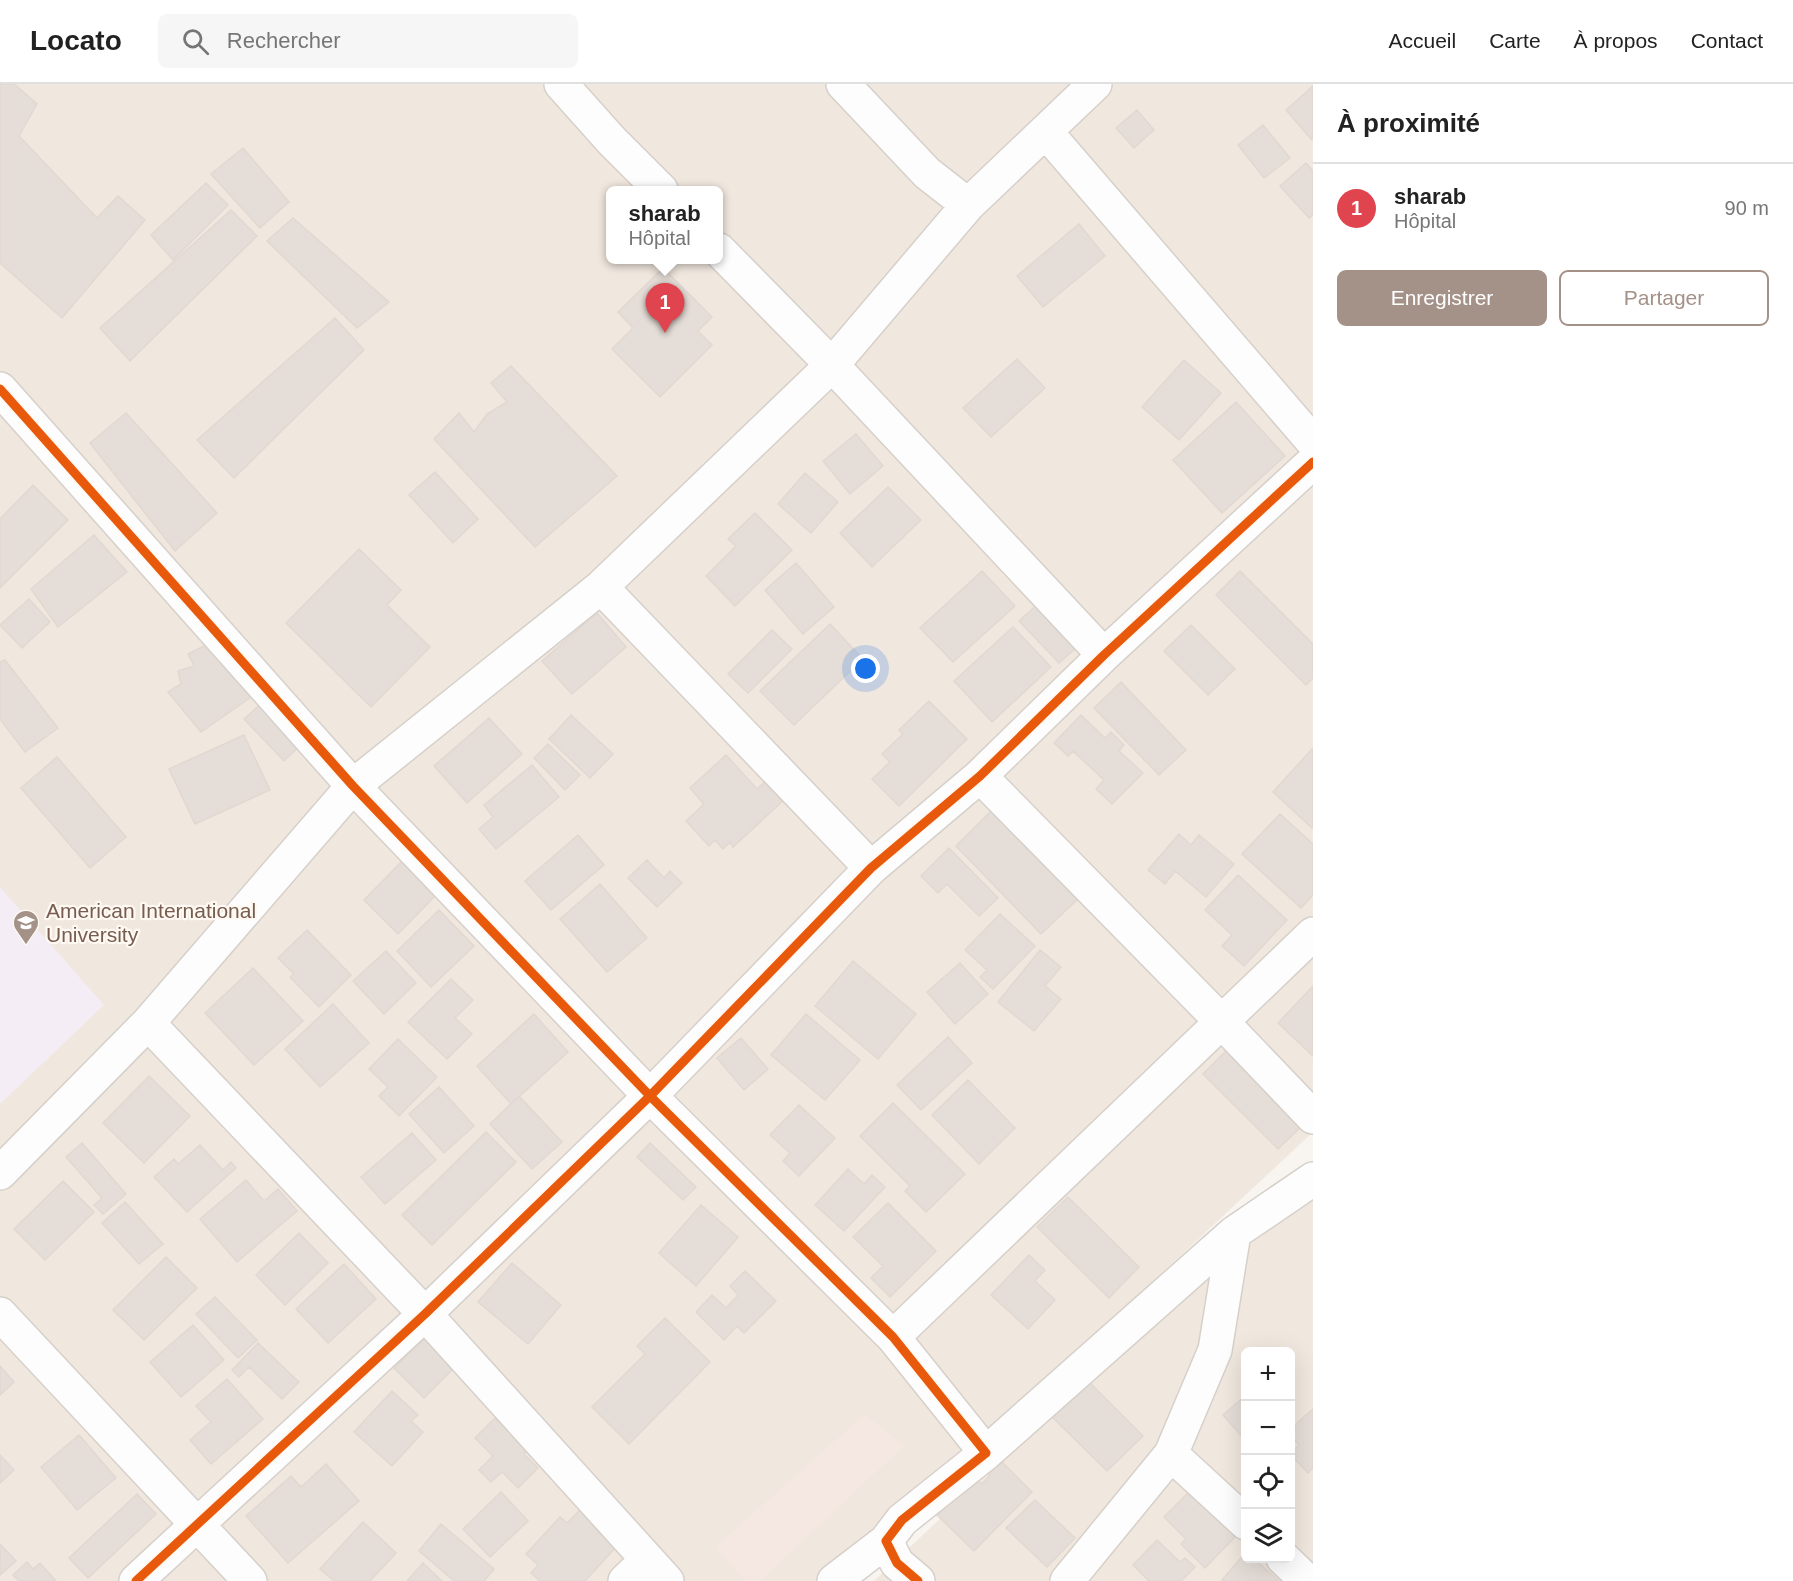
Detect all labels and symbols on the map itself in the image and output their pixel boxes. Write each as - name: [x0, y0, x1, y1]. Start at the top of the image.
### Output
- pin: 1: [646, 284, 684, 333]
- your location: [851, 654, 880, 683]
- place label: American International University: [46, 899, 256, 946]
- school or university icon: American International University: [11, 908, 41, 946]

